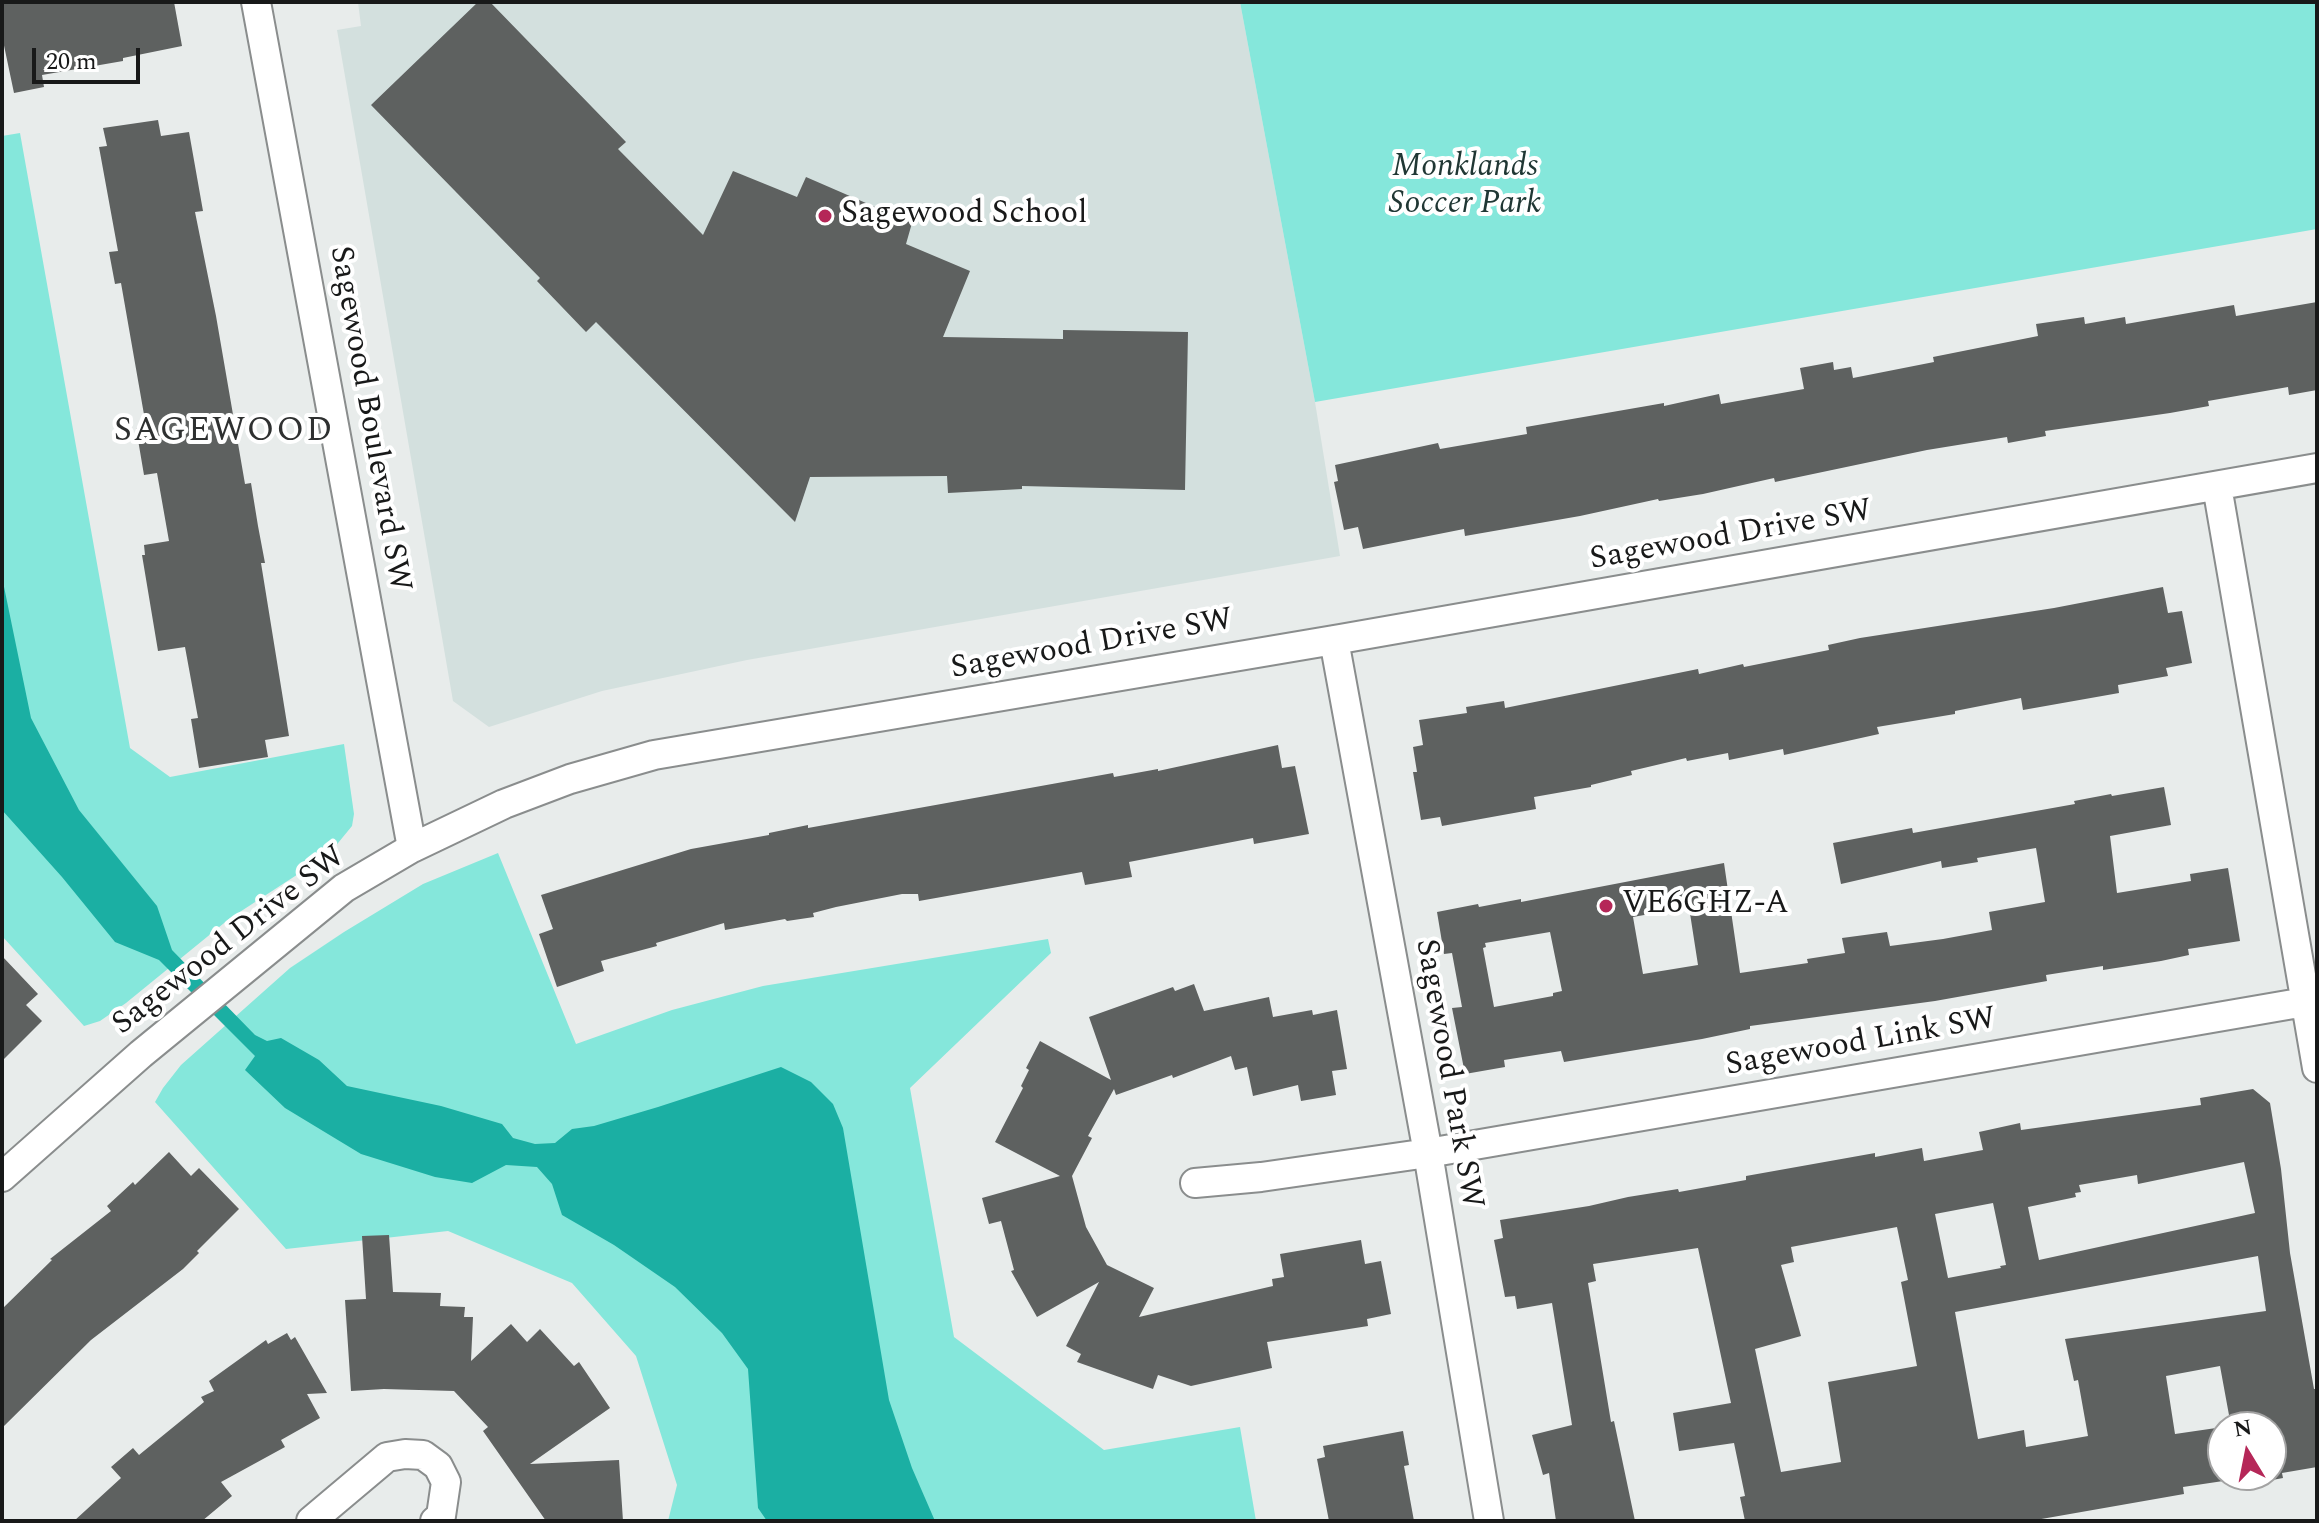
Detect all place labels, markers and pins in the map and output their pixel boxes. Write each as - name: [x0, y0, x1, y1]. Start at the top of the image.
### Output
- place label: Sagewood School: [841, 197, 1087, 235]
- marker: Sagewood School: [816, 207, 834, 225]
- place label: VE6GHZ-A: [1622, 887, 1789, 925]
- marker: VE6GHZ-A: [1597, 897, 1615, 915]

